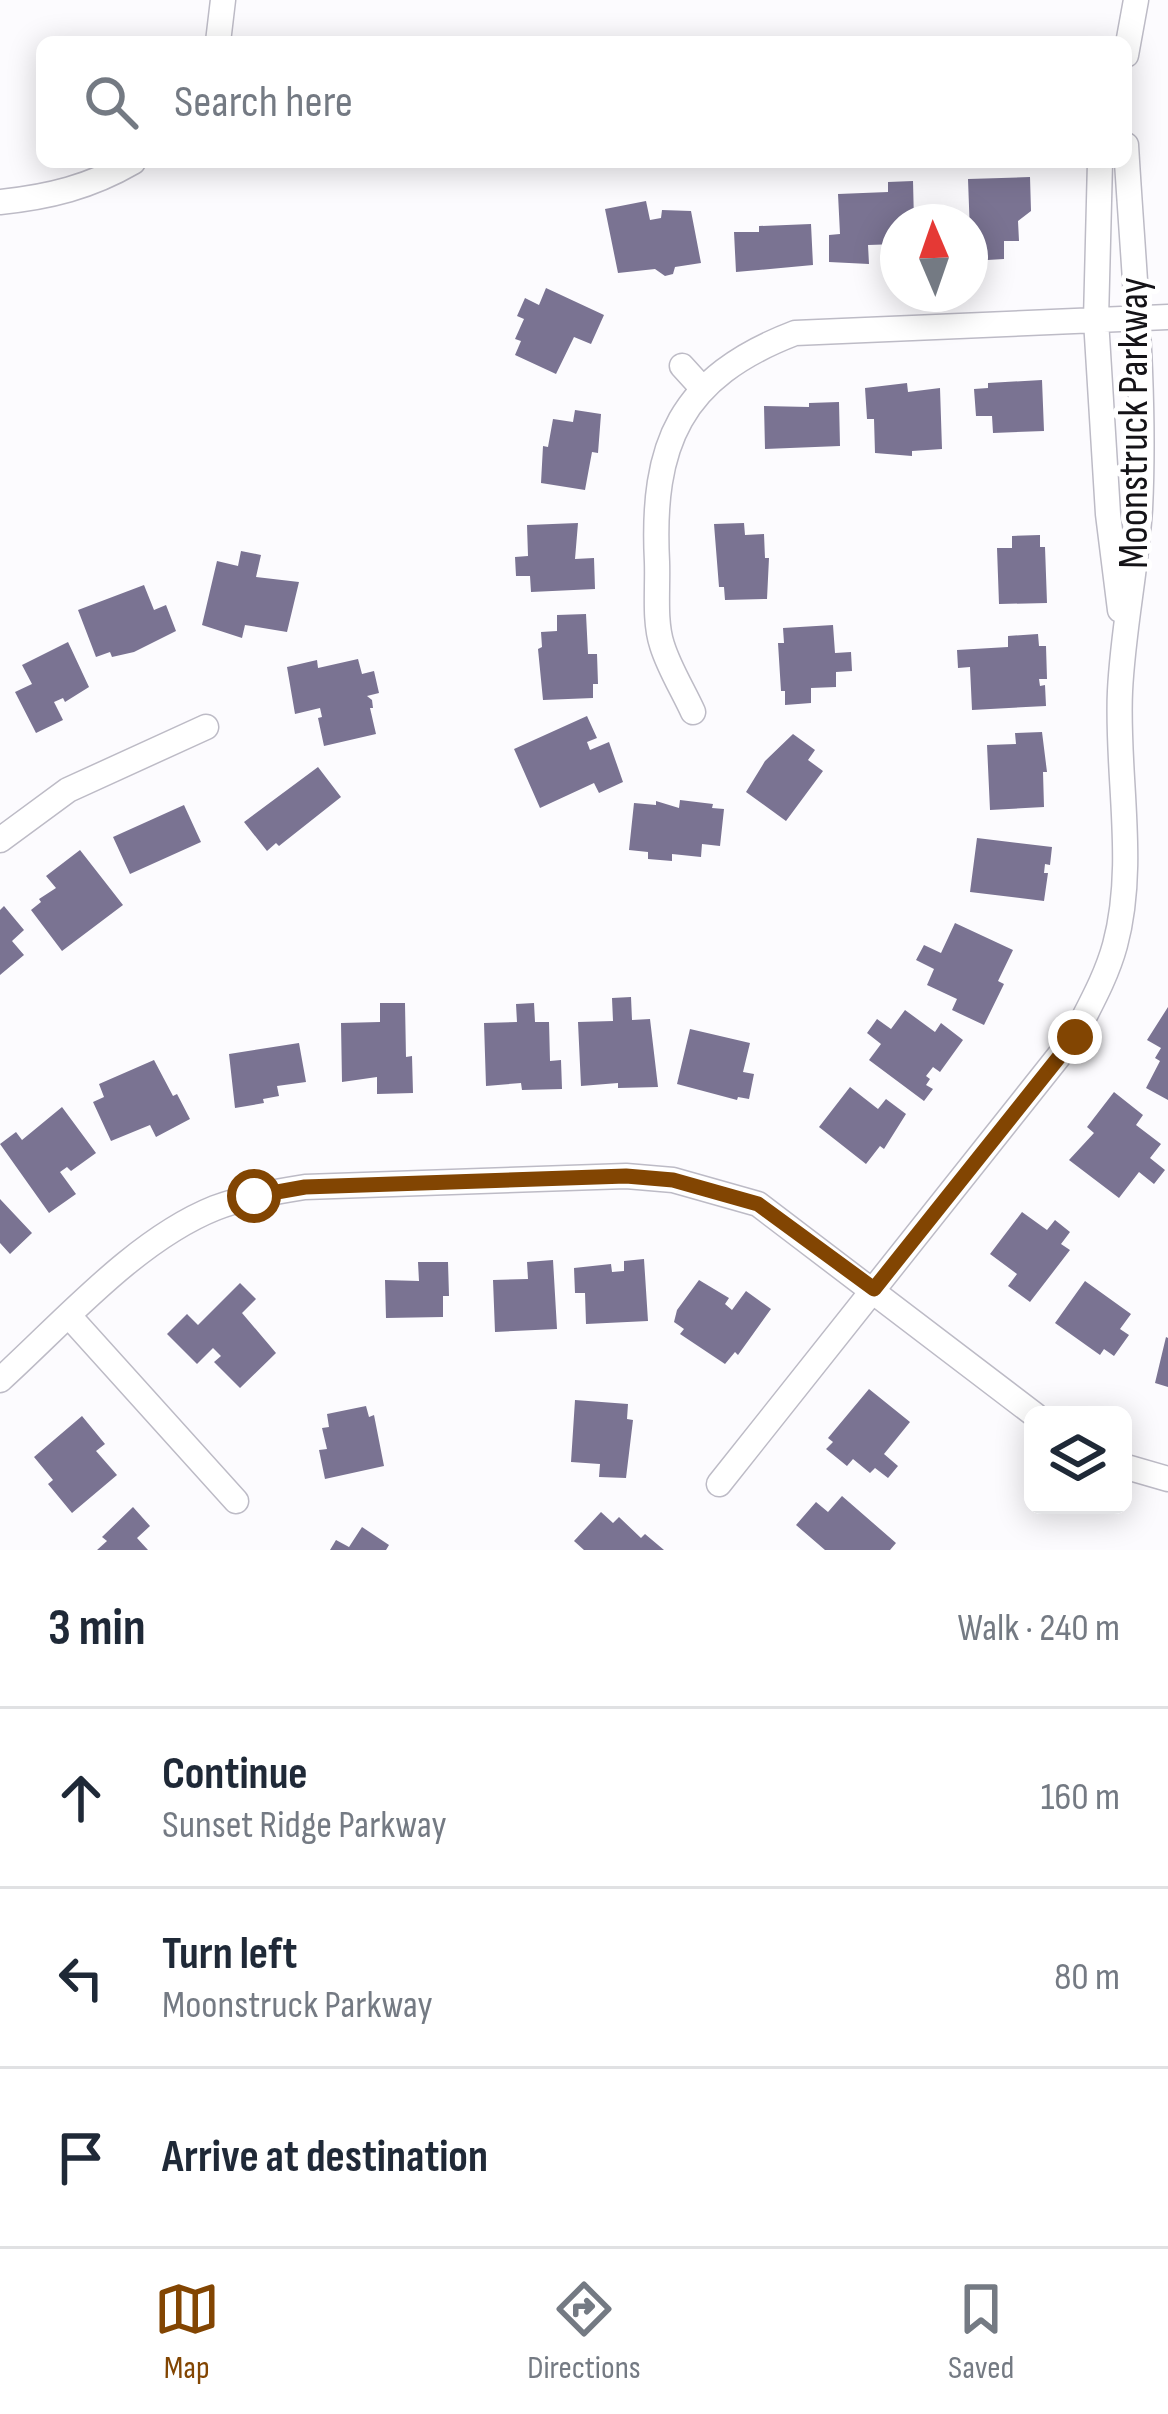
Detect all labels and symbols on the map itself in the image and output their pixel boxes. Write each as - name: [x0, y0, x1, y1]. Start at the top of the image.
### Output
- north arrow: [880, 204, 988, 312]
- street label: Moonstruck Parkway: [1109, 277, 1160, 569]
- route end: [1048, 1010, 1102, 1064]
- route start: [227, 1169, 281, 1223]

